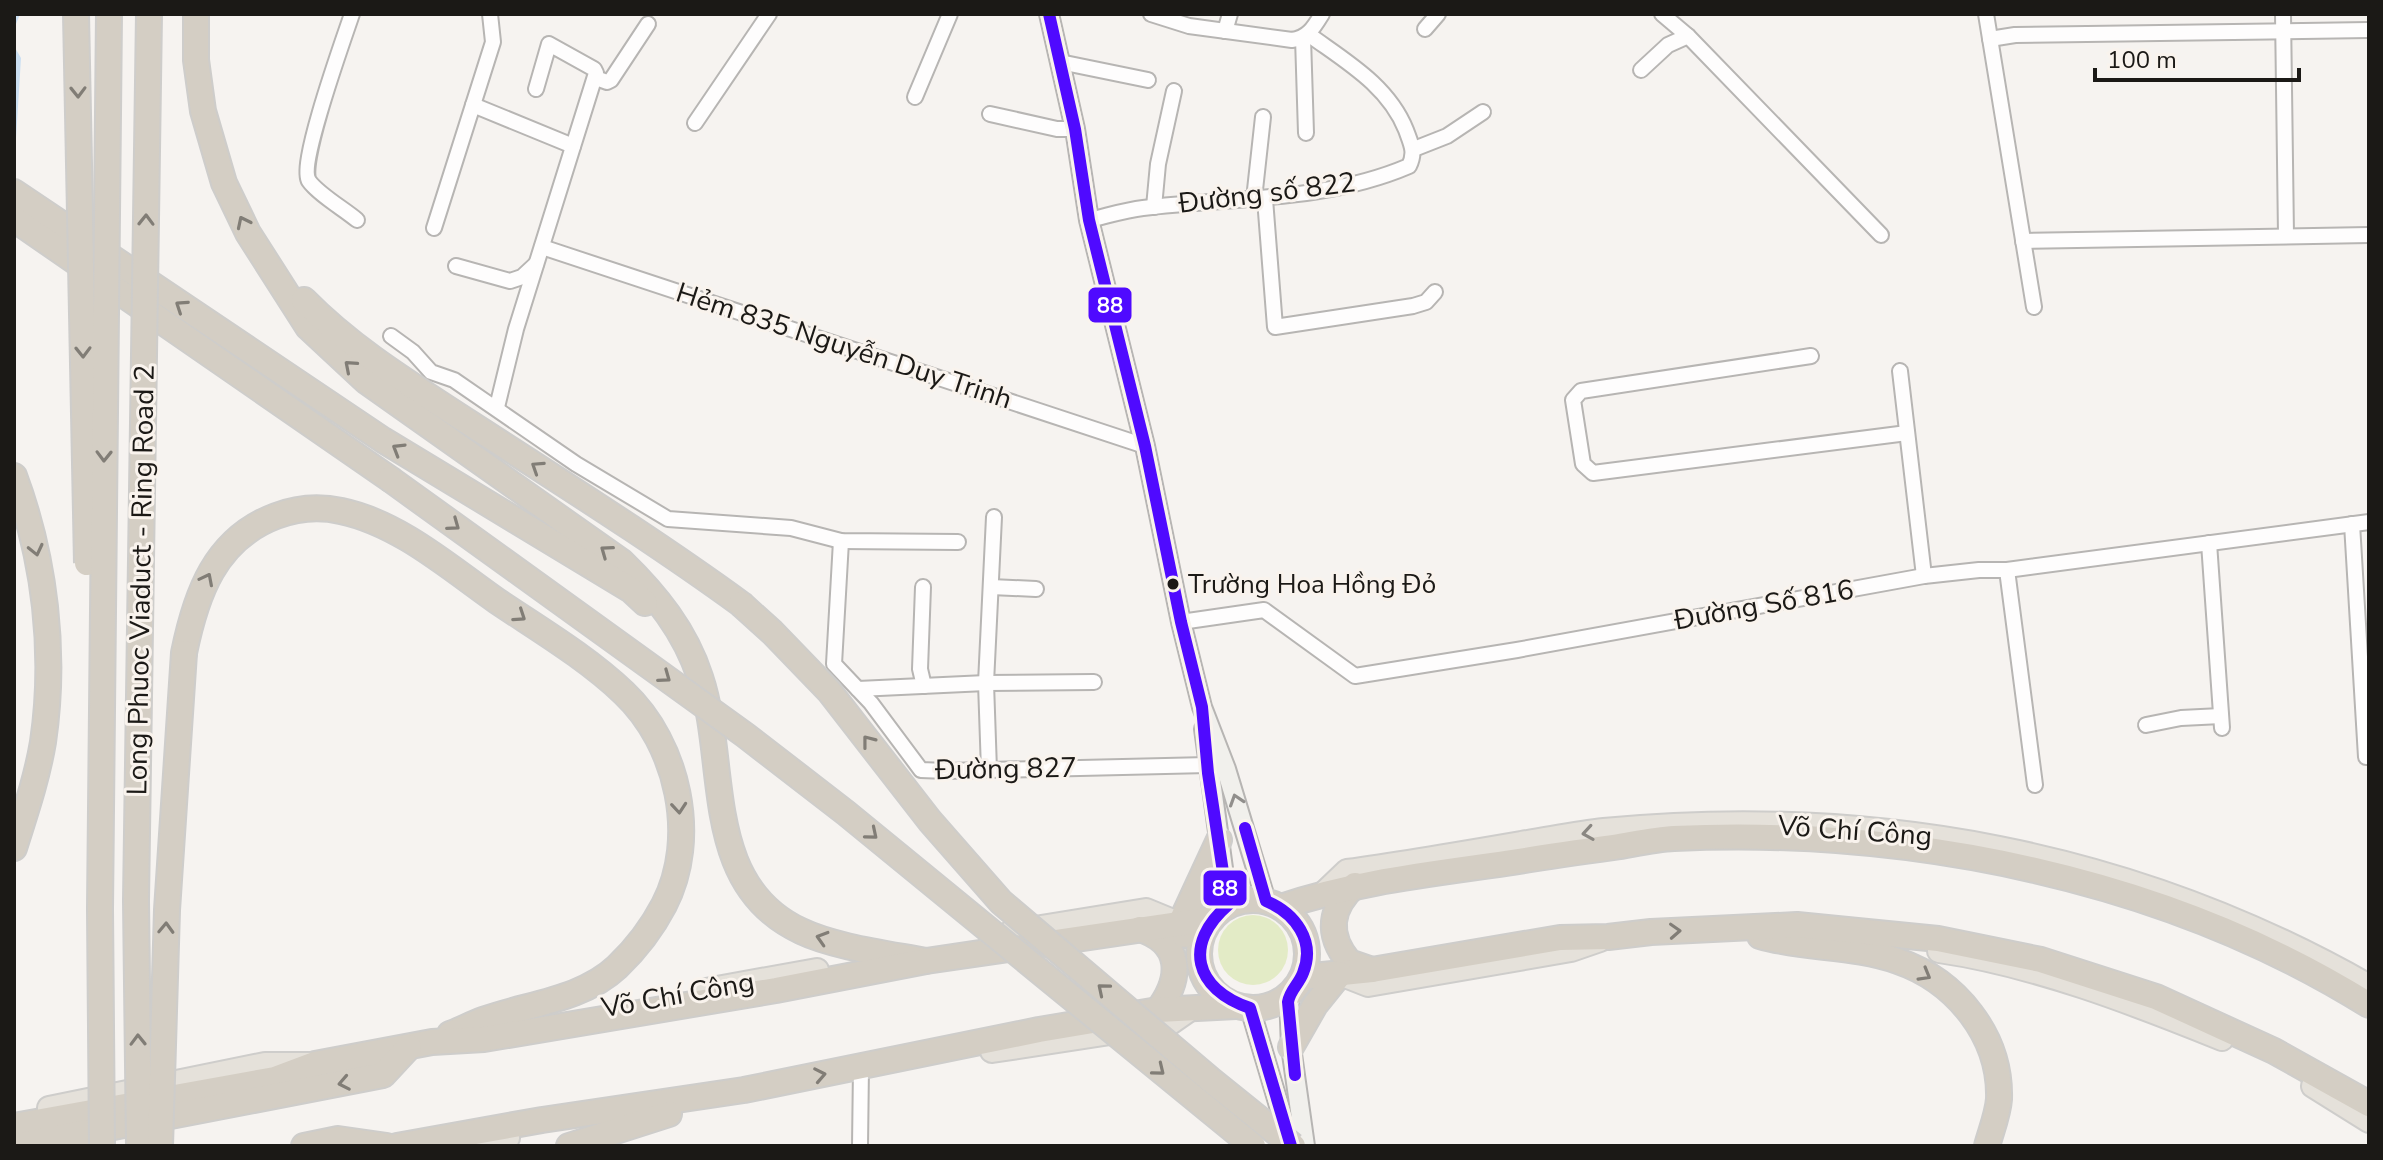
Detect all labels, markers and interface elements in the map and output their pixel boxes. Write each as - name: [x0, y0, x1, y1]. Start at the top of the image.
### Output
- scale bar: [2095, 32, 2299, 82]
- text: 100 m: [2107, 44, 2177, 76]
- one-way arrow: [69, 86, 86, 99]
- street label: Đường số 822: [1175, 163, 1358, 223]
- one-way arrow: [138, 213, 155, 226]
- one-way arrow: [237, 216, 253, 231]
- street label: Hẻm 835 Nguyễn Duy Trinh: [671, 274, 1017, 418]
- line badge: 88: [1087, 286, 1133, 324]
- text: 88: [1097, 291, 1123, 321]
- one-way arrow: [175, 300, 189, 315]
- one-way arrow: [74, 346, 92, 359]
- one-way arrow: [344, 361, 359, 376]
- street label: Long Phuoc Viaduct - Ring Road 2: [118, 364, 164, 796]
- one-way arrow: [392, 443, 407, 458]
- one-way arrow: [95, 450, 113, 463]
- one-way arrow: [531, 461, 546, 476]
- one-way arrow: [445, 515, 459, 530]
- one-way arrow: [27, 543, 44, 557]
- one-way arrow: [600, 546, 614, 561]
- place label: Trường Hoa Hồng Đỏ: [1188, 567, 1436, 602]
- street label: Đường Số 816: [1670, 570, 1857, 640]
- one-way arrow: [197, 573, 212, 588]
- marker: Trường Hoa Hồng Đỏ: [1165, 576, 1181, 592]
- one-way arrow: [511, 606, 525, 621]
- one-way arrow: [656, 667, 670, 682]
- one-way arrow: [863, 735, 877, 750]
- street label: Đường 827: [934, 749, 1077, 789]
- one-way arrow: [1229, 793, 1245, 807]
- one-way arrow: [670, 802, 687, 815]
- street label: Võ Chí Công: [1776, 807, 1933, 855]
- one-way arrow: [1581, 823, 1595, 840]
- one-way arrow: [862, 824, 877, 839]
- line badge: 88: [1202, 869, 1248, 907]
- text: 88: [1212, 874, 1238, 904]
- one-way arrow: [158, 921, 175, 934]
- one-way arrow: [1669, 923, 1682, 940]
- one-way arrow: [816, 931, 830, 947]
- street label: Võ Chí Công: [598, 963, 757, 1027]
- one-way arrow: [1917, 966, 1931, 981]
- one-way arrow: [1098, 984, 1113, 999]
- one-way arrow: [129, 1033, 147, 1046]
- one-way arrow: [1150, 1060, 1164, 1075]
- one-way arrow: [813, 1067, 826, 1084]
- one-way arrow: [338, 1074, 351, 1091]

